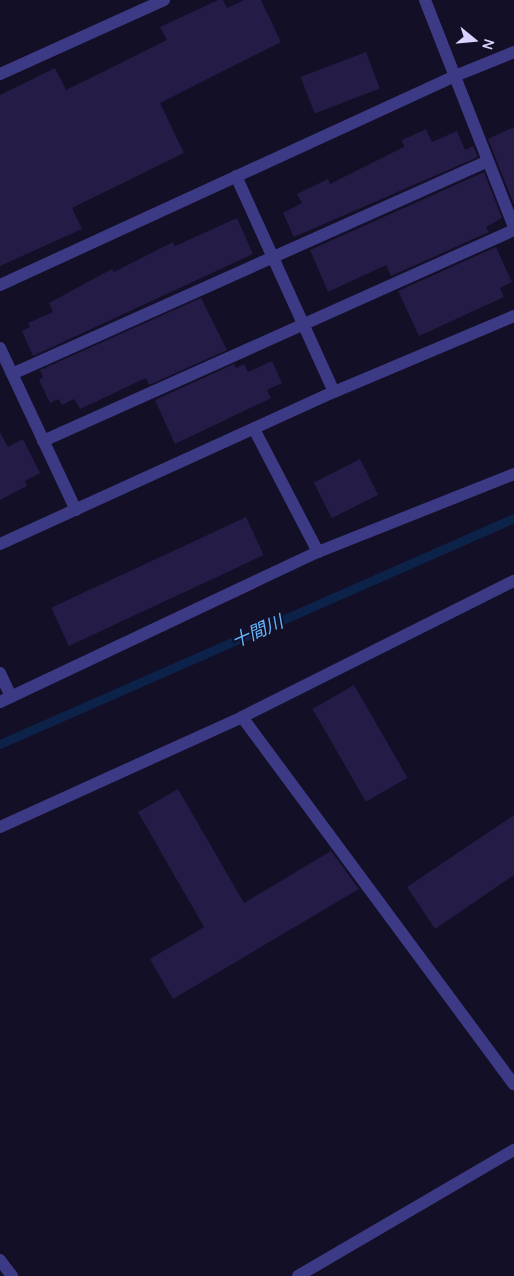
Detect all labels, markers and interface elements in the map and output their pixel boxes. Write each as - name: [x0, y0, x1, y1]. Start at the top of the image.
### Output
- north arrow: [449, 15, 499, 65]
- text: N: [478, 37, 499, 52]
- water label: 十間川: [228, 610, 286, 652]

